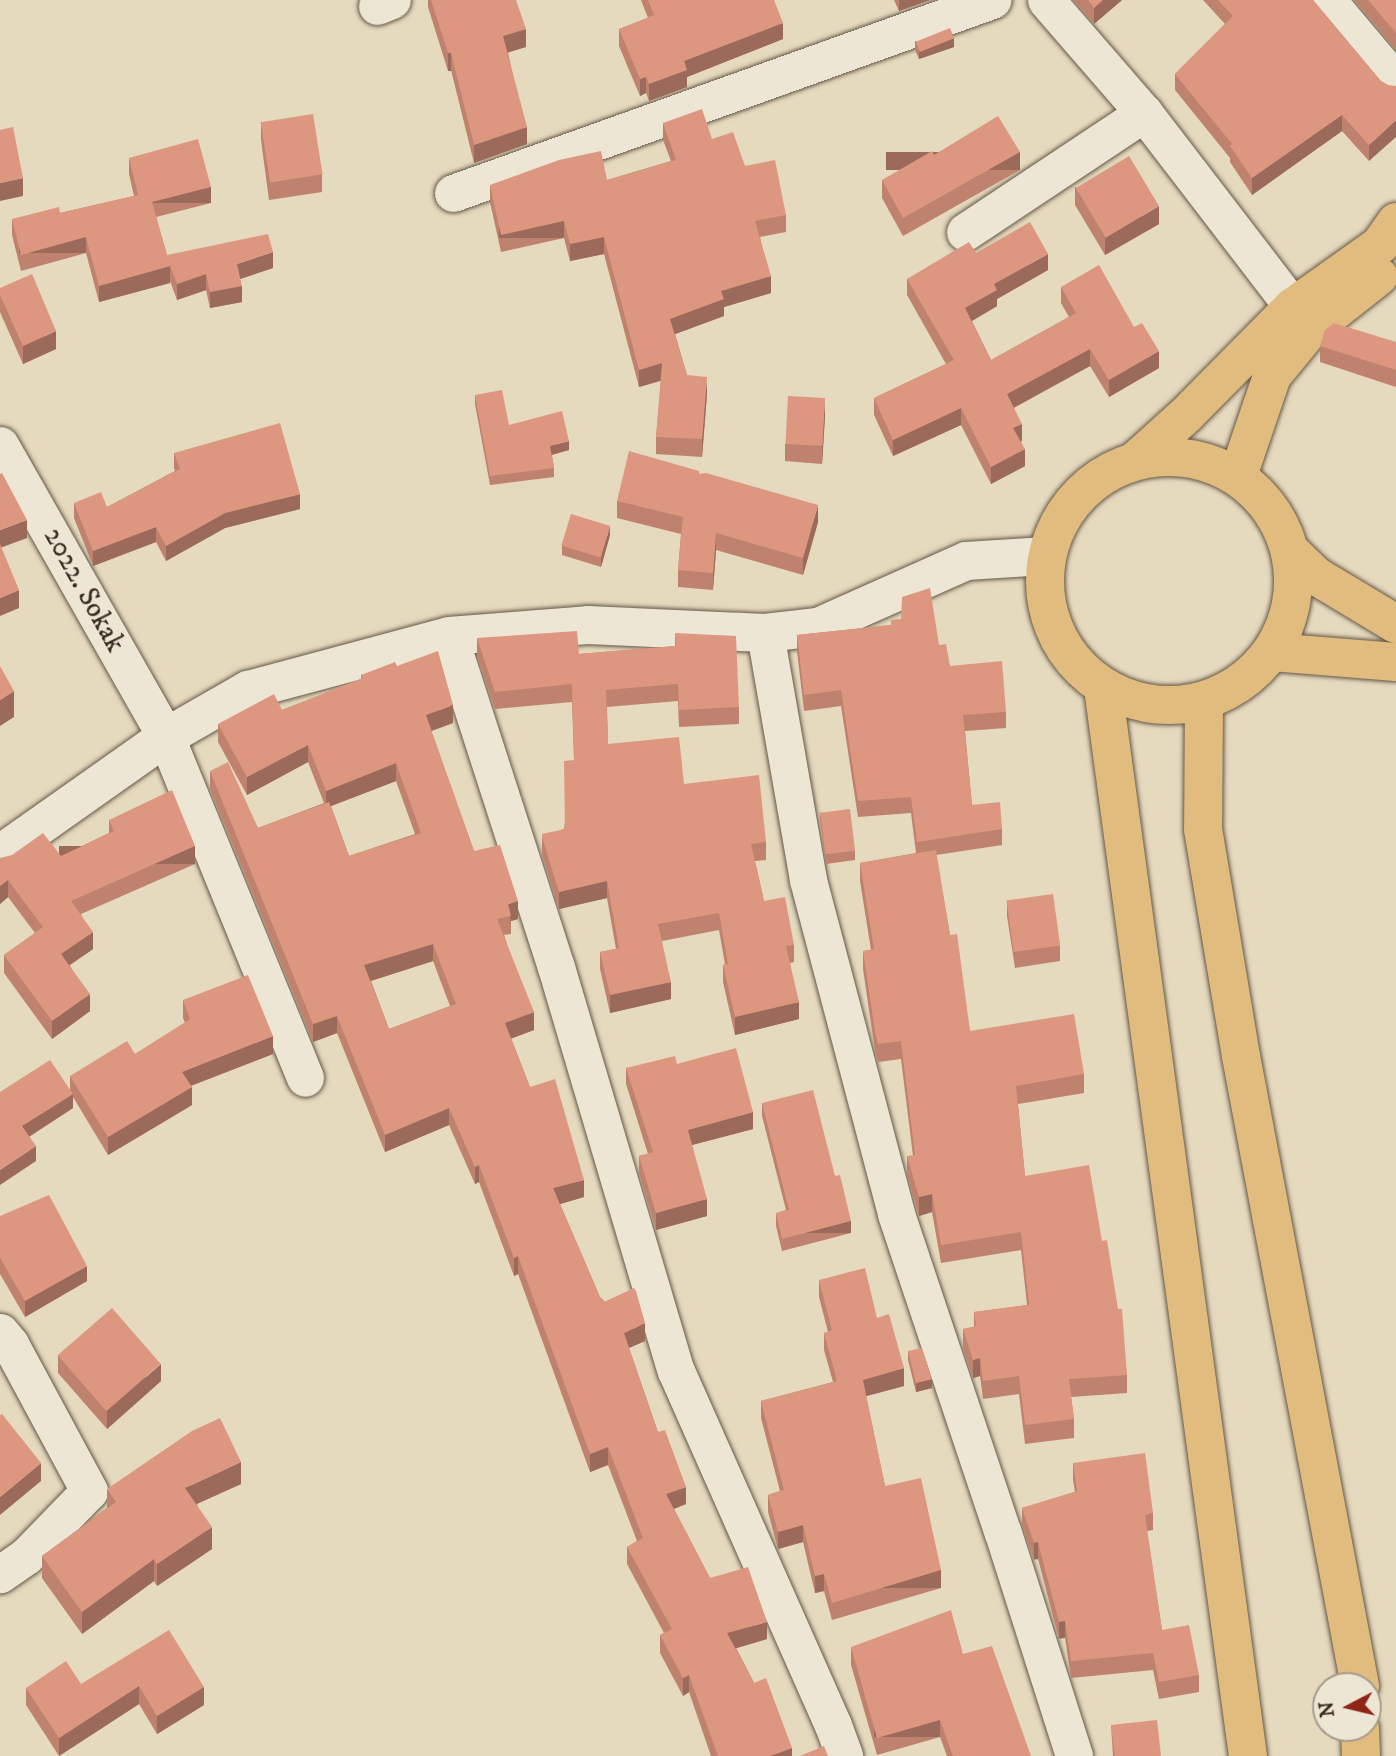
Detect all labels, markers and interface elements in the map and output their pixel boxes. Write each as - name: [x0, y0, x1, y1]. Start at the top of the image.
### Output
- street label: 2022. Sokak: [36, 522, 132, 658]
- north arrow: [1312, 1672, 1382, 1742]
- text: N: [1315, 1700, 1340, 1719]

